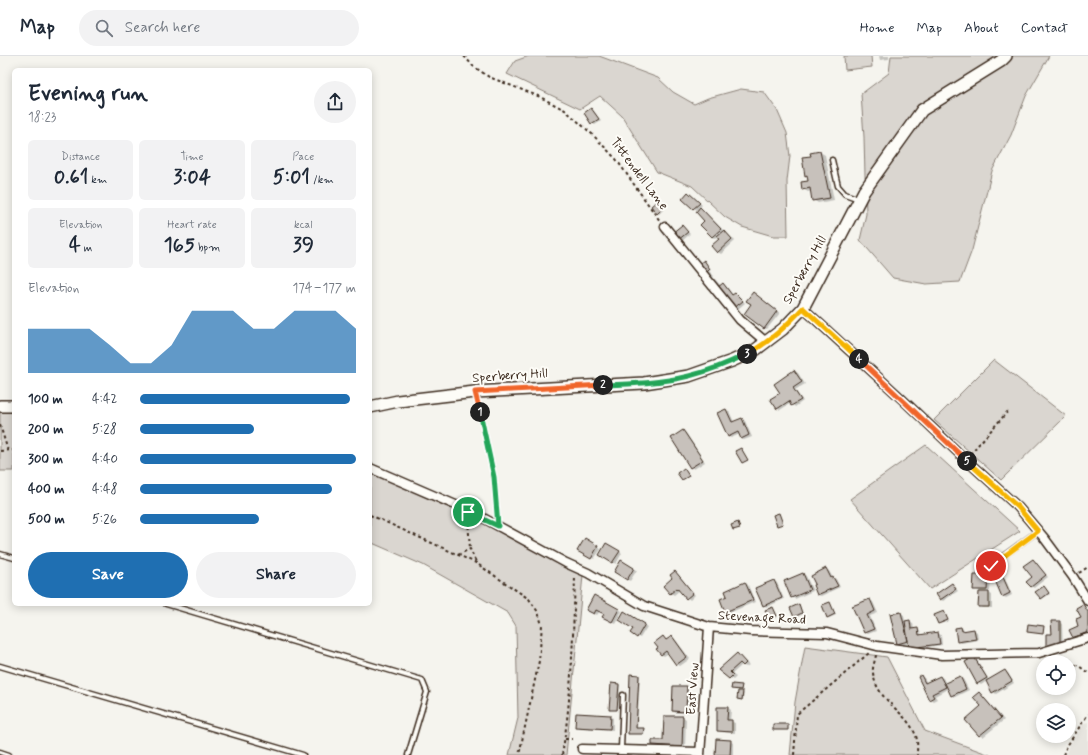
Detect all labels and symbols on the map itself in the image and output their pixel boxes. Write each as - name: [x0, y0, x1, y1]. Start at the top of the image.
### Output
- street label: Tittendell Lane: [606, 134, 672, 214]
- street label: Sperberry Hill: [779, 233, 831, 307]
- pin: 3: [737, 344, 757, 364]
- pin: 4: [849, 349, 869, 369]
- street label: Sperberry Hill: [472, 365, 549, 387]
- pin: 2: [593, 375, 613, 395]
- pin: 1: [470, 402, 490, 422]
- pin: 5: [957, 451, 977, 471]
- pin: [451, 495, 485, 529]
- pin: [974, 549, 1008, 583]
- street label: Stevenage Road: [717, 607, 806, 631]
- street label: East View: [683, 662, 703, 716]

